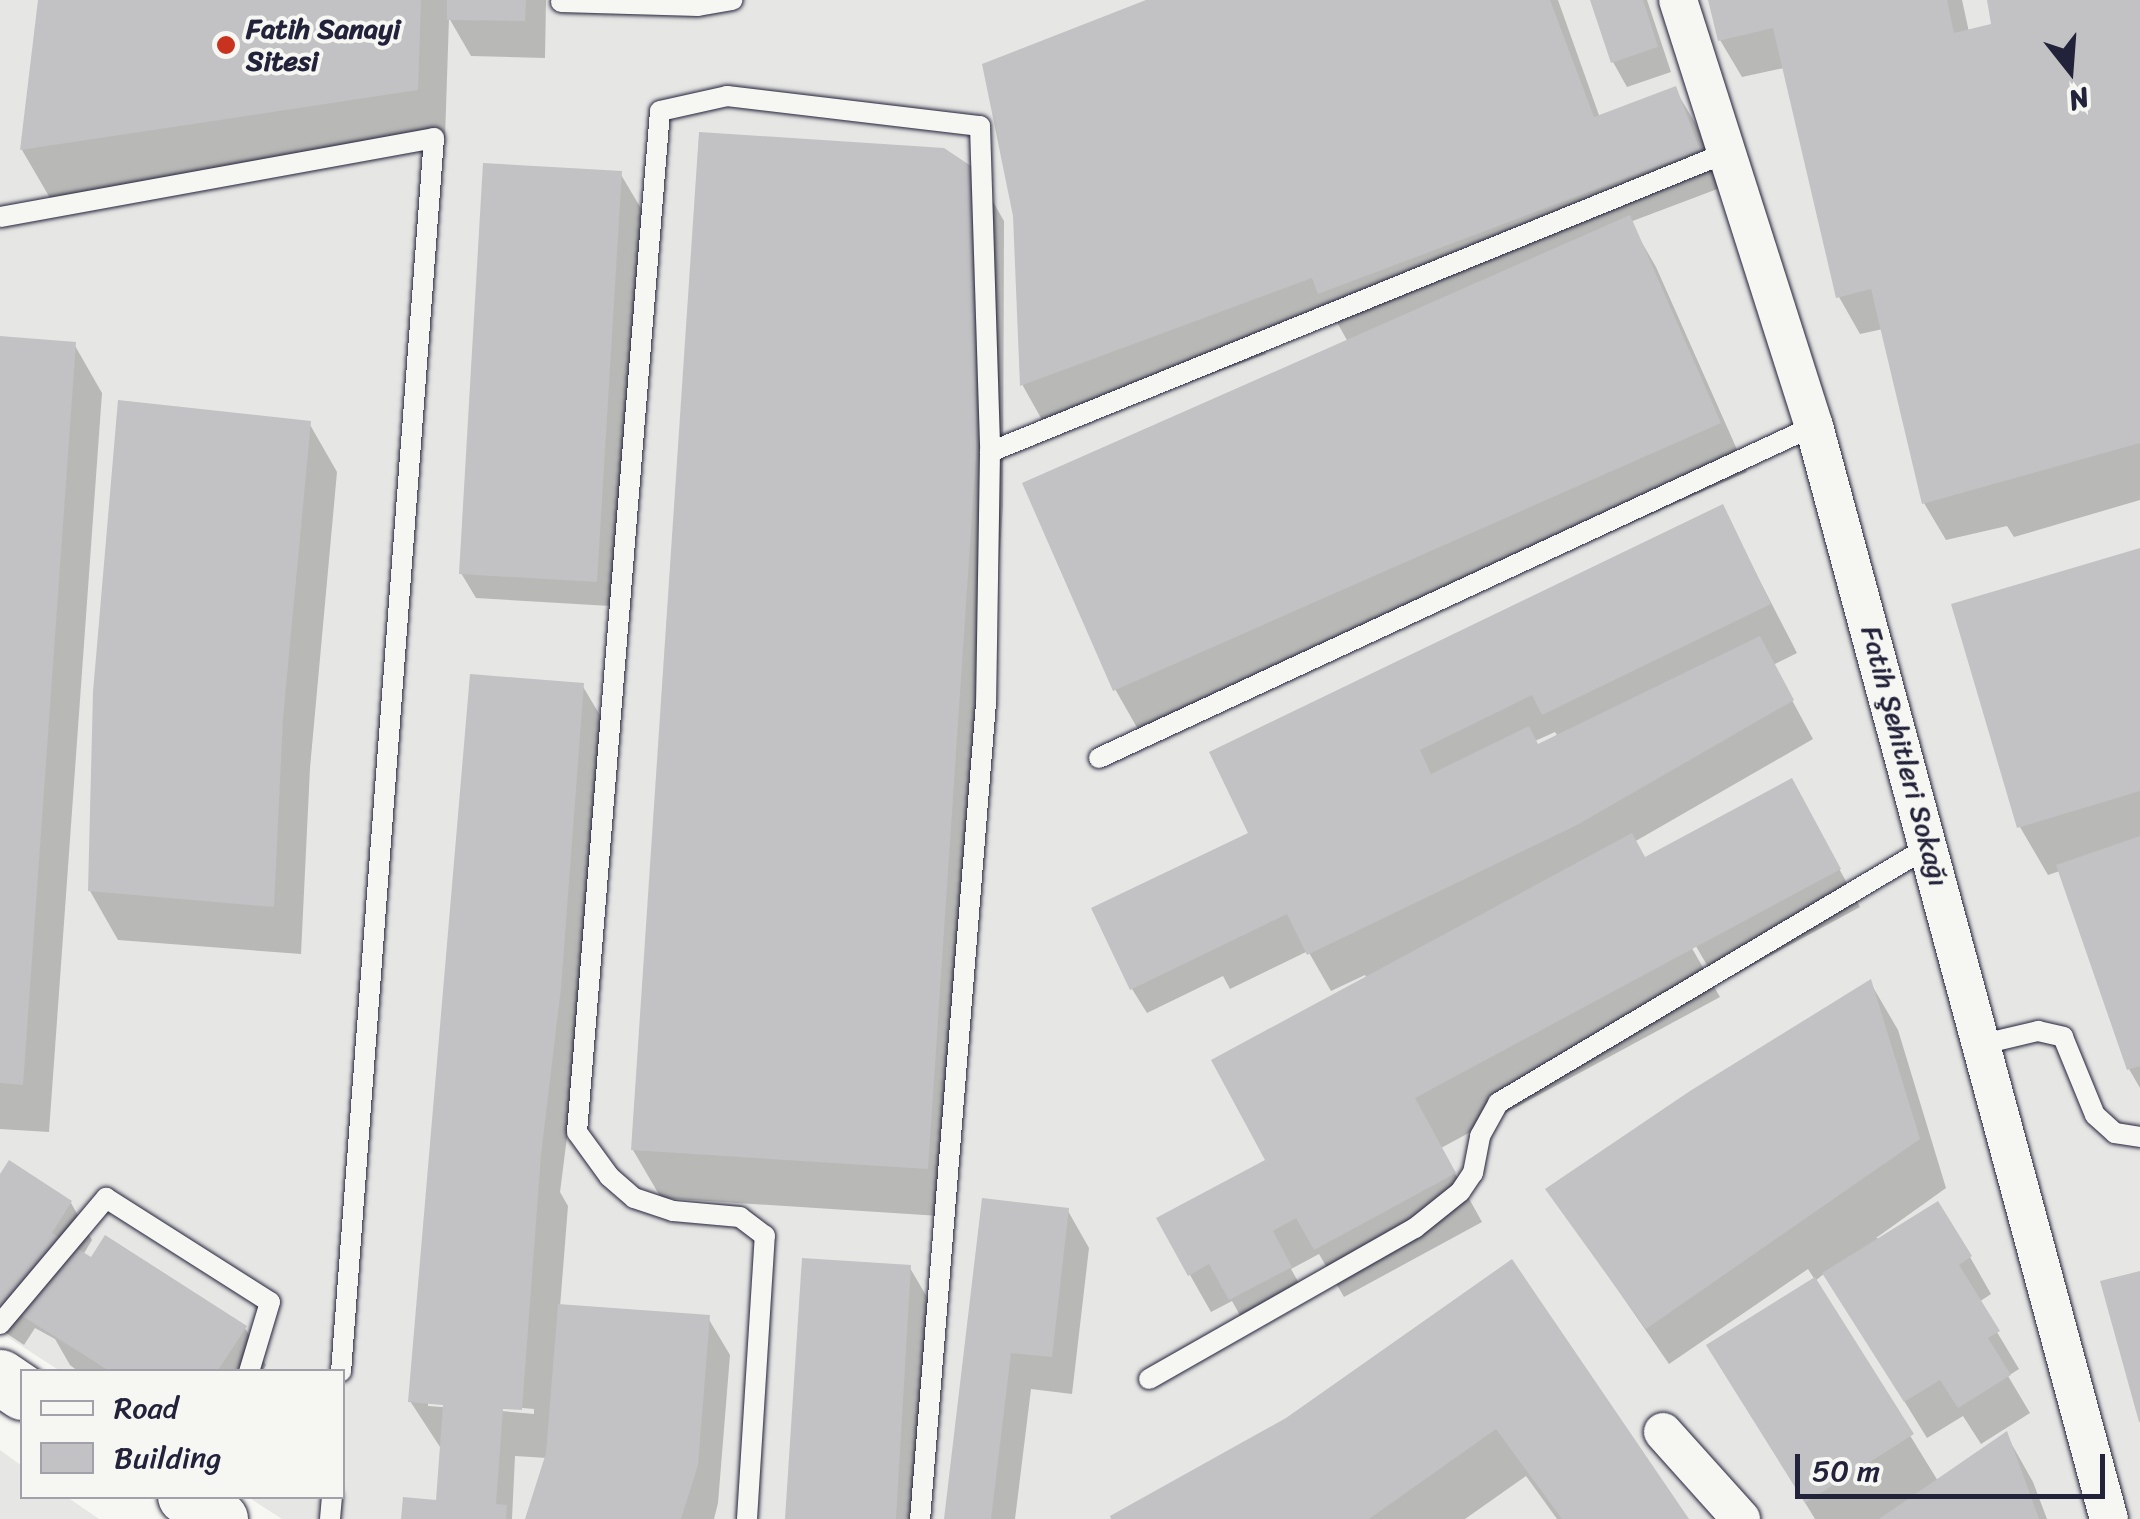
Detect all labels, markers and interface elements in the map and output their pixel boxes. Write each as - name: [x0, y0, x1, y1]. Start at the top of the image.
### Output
- place label: Fatih Sanayi Sitesi: [246, 12, 400, 78]
- north arrow: [2020, 20, 2120, 120]
- marker: Fatih Sanayi Sitesi: [215, 34, 237, 56]
- text: N: [2062, 73, 2095, 125]
- street label: Fatih Şehitleri Sokağı: [1854, 622, 1956, 890]
- legend: [20, 1369, 345, 1499]
- text: Road: [114, 1381, 178, 1435]
- text: Building: [114, 1431, 221, 1485]
- scale bar: [1800, 1434, 2110, 1496]
- text: 50 m: [1812, 1444, 1880, 1498]

